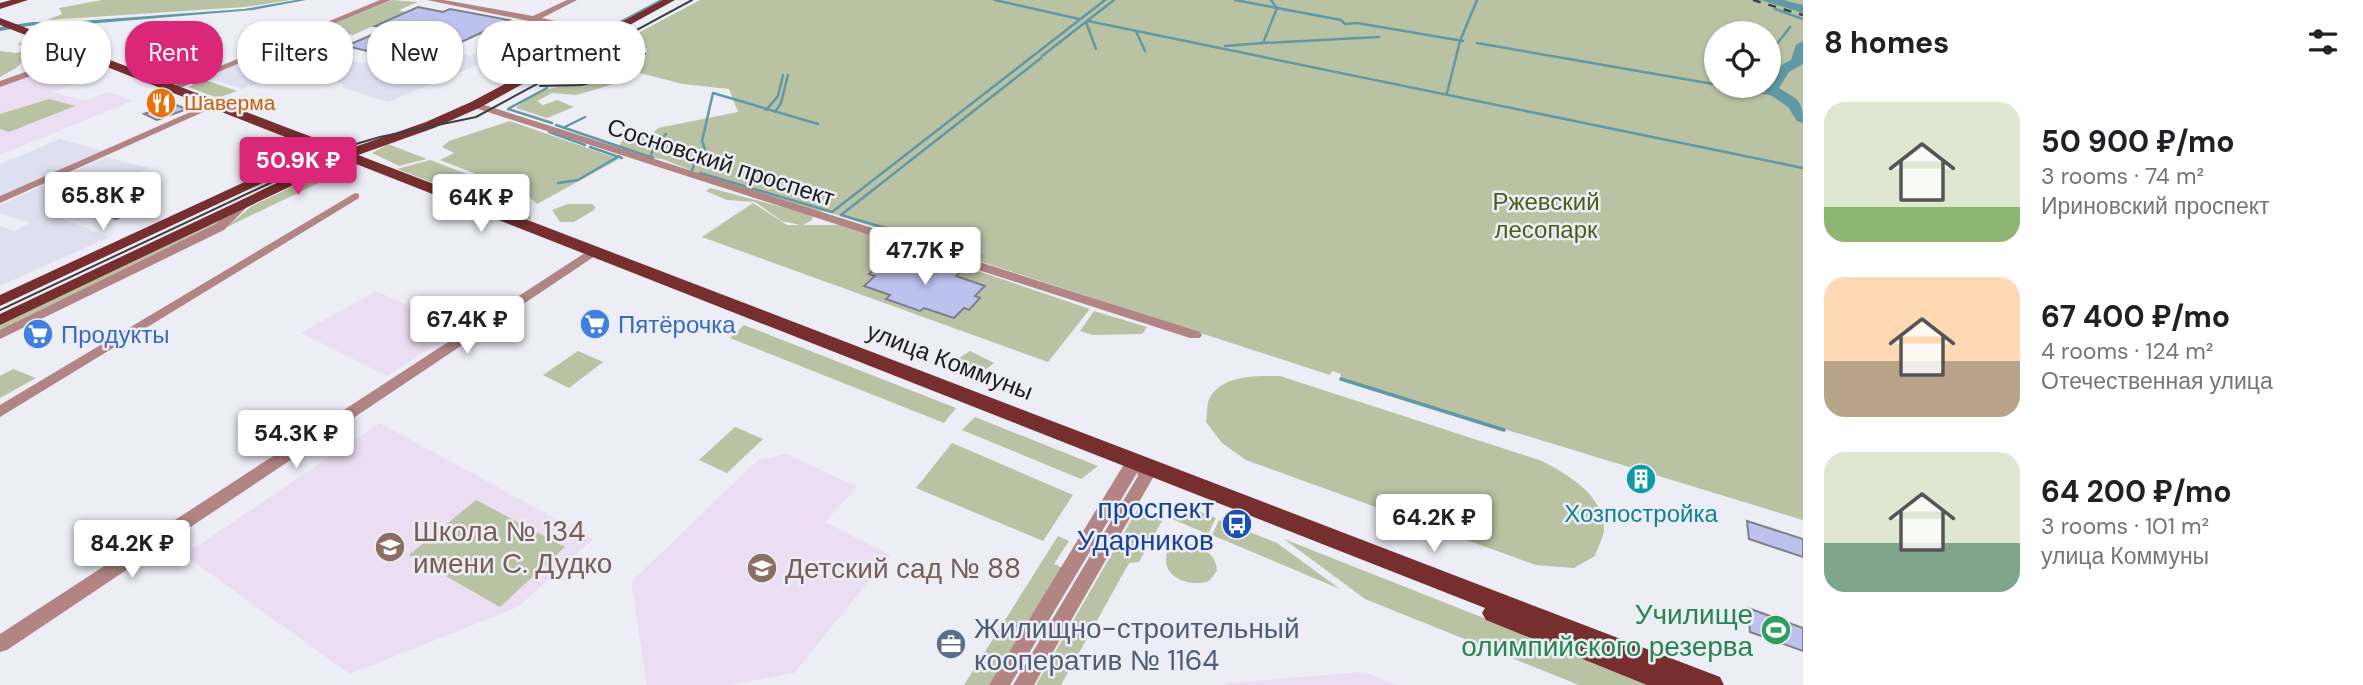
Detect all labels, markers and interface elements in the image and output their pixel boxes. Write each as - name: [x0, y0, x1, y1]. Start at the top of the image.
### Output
- chip: Buy: [21, 21, 111, 84]
- chip: Rent: [125, 21, 223, 84]
- chip: Filters: [237, 21, 353, 84]
- chip: New: [367, 21, 463, 84]
- chip: Apartment: [477, 21, 645, 84]
- map controls: [1704, 21, 1781, 98]
- button: locate: [1704, 21, 1781, 98]
- text: 8 homes: [1824, 23, 1949, 62]
- icon: filters: [2304, 23, 2342, 61]
- restaurant icon: Шаверма: [144, 86, 178, 120]
- place label: Шаверма: [184, 89, 276, 117]
- street label: Сосновский проспект: [603, 111, 839, 213]
- text: 50 900 ₽/mo: [2041, 122, 2235, 161]
- icon: home: [1880, 130, 1964, 214]
- pin: 50.9K ₽: [233, 138, 363, 197]
- text: 50.9K ₽: [256, 145, 340, 175]
- text: 3 rooms · 74 m²: [2041, 161, 2204, 191]
- pin: 65.8K ₽: [38, 173, 168, 232]
- pin: 64K ₽: [432, 174, 530, 234]
- text: 65.8K ₽: [61, 180, 145, 210]
- text: 64K ₽: [449, 182, 514, 212]
- park label: Ржевский лесопарк: [1492, 186, 1600, 245]
- text: Ириновский проспект: [2041, 191, 2270, 221]
- pin: 47.7K ₽: [860, 228, 990, 287]
- text: 47.7K ₽: [886, 235, 964, 265]
- pin: 67.4K ₽: [402, 296, 532, 356]
- text: 67 400 ₽/mo: [2041, 297, 2230, 336]
- text: 67.4K ₽: [426, 304, 508, 334]
- icon: home: [1880, 305, 1964, 389]
- supermarket icon: Пятёрочка: [578, 307, 612, 341]
- place label: Пятёрочка: [618, 309, 736, 340]
- street label: улица Коммуны: [863, 315, 1037, 407]
- supermarket icon: Продукты: [21, 317, 55, 351]
- place label: Продукты: [61, 319, 169, 350]
- text: 4 rooms · 124 m²: [2041, 336, 2213, 366]
- text: Отечественная улица: [2041, 366, 2273, 396]
- pin: 54.3K ₽: [231, 410, 361, 470]
- text: 54.3K ₽: [254, 418, 338, 448]
- building icon: Хозпостройка: [1624, 462, 1658, 496]
- text: 64 200 ₽/mo: [2041, 472, 2231, 511]
- icon: home: [1880, 480, 1964, 564]
- place label: проспект Ударников: [1077, 490, 1214, 559]
- pin: 64.2K ₽: [1369, 494, 1499, 554]
- place label: Хозпостройка: [1564, 498, 1718, 529]
- text: 64.2K ₽: [1392, 502, 1476, 532]
- bus stop icon: проспект Ударников: [1220, 507, 1254, 541]
- text: 3 rooms · 101 m²: [2041, 511, 2209, 541]
- place label: Школа № 134 имени С. Дудко: [413, 513, 612, 582]
- pin: 84.2K ₽: [67, 520, 197, 580]
- text: 84.2K ₽: [90, 528, 174, 558]
- school or university icon: Школа № 134 имени С. Дудко: [373, 530, 407, 564]
- text: улица Коммуны: [2041, 541, 2209, 571]
- place label: Детский сад № 88: [785, 550, 1021, 587]
- school or university icon: Детский сад № 88: [745, 551, 779, 585]
- place label: Училище олимпийского резерва: [1461, 596, 1753, 665]
- place label: Жилищно-строительный кооператив № 1164: [974, 610, 1300, 679]
- sports icon: Училище олимпийского резерва: [1759, 613, 1793, 647]
- office icon: Жилищно-строительный кооператив № 1164: [934, 627, 968, 661]

